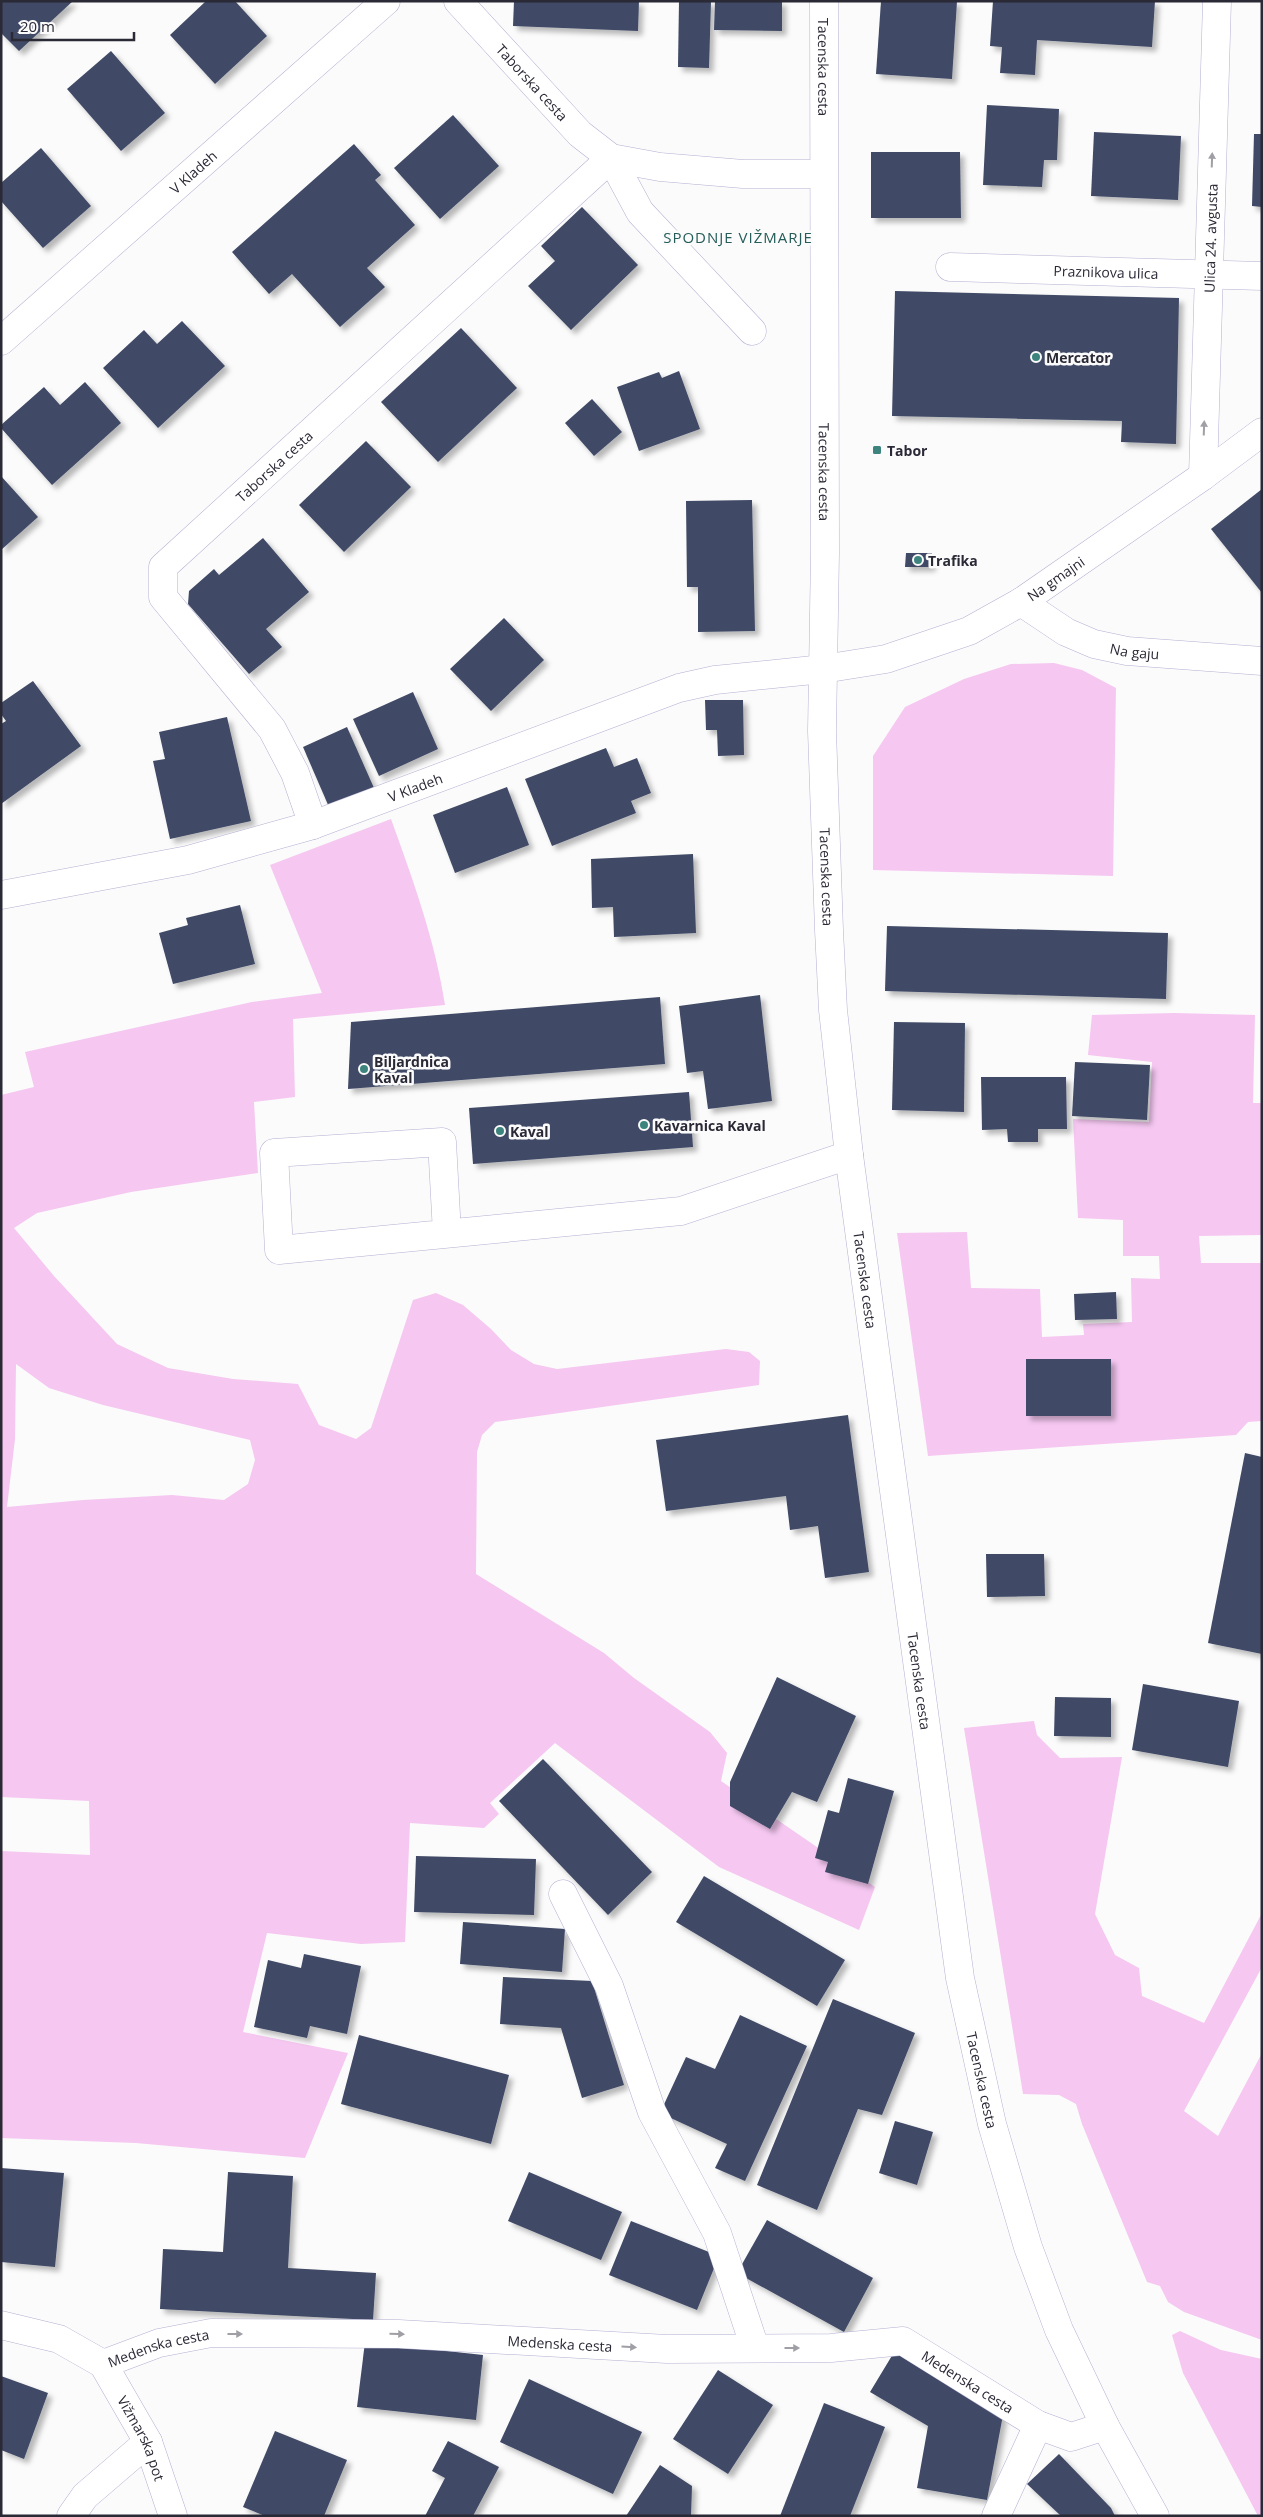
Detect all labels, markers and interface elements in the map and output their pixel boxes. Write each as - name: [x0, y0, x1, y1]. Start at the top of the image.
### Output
- scale bar: [12, 10, 135, 42]
- text: 20 m: [20, 16, 55, 36]
- street label: Tacenska cesta: [815, 18, 834, 116]
- street label: Taborska cesta: [492, 40, 572, 124]
- street label: V Kladeh: [165, 146, 221, 198]
- one-way arrow: [1208, 152, 1216, 168]
- street label: Ulica 24. avgusta: [1199, 183, 1221, 293]
- district label: SPODNJE VIŽMARJE: [663, 227, 813, 247]
- street label: Praznikova ulica: [1053, 260, 1159, 283]
- place label: Mercator: [1046, 348, 1111, 367]
- marker: Mercator: [1030, 351, 1042, 363]
- one-way arrow: [1201, 419, 1209, 435]
- street label: Tacenska cesta: [815, 423, 834, 521]
- street label: Taborska cesta: [231, 426, 316, 506]
- place label: Tabor: [887, 441, 928, 460]
- marker: Tabor: [871, 444, 883, 456]
- place label: Trafika: [928, 551, 978, 570]
- street label: Na gmajni: [1023, 552, 1088, 605]
- marker: Trafika: [912, 554, 924, 566]
- street label: Na gaju: [1108, 638, 1160, 663]
- street label: V Kladeh: [385, 768, 445, 806]
- street label: Tacenska cesta: [816, 827, 838, 926]
- place label: Biljardnica Kaval: [374, 1052, 449, 1087]
- marker: Biljardnica Kaval: [358, 1063, 370, 1075]
- place label: Kavarnica Kaval: [654, 1116, 766, 1135]
- marker: Kavarnica Kaval: [638, 1119, 650, 1131]
- place label: Kaval: [510, 1122, 548, 1141]
- marker: Kaval: [494, 1125, 506, 1137]
- street label: Tacenska cesta: [850, 1230, 882, 1330]
- street label: Tacenska cesta: [904, 1631, 936, 1731]
- street label: Tacenska cesta: [963, 2030, 1002, 2131]
- street label: Medenska cesta: [105, 2324, 211, 2371]
- one-way arrow: [227, 2330, 243, 2338]
- one-way arrow: [390, 2330, 406, 2338]
- street label: Medenska cesta: [507, 2331, 613, 2355]
- one-way arrow: [622, 2343, 638, 2351]
- one-way arrow: [784, 2344, 800, 2352]
- street label: Medenska cesta: [918, 2346, 1018, 2417]
- street label: Vižmarska pot: [114, 2392, 170, 2483]

